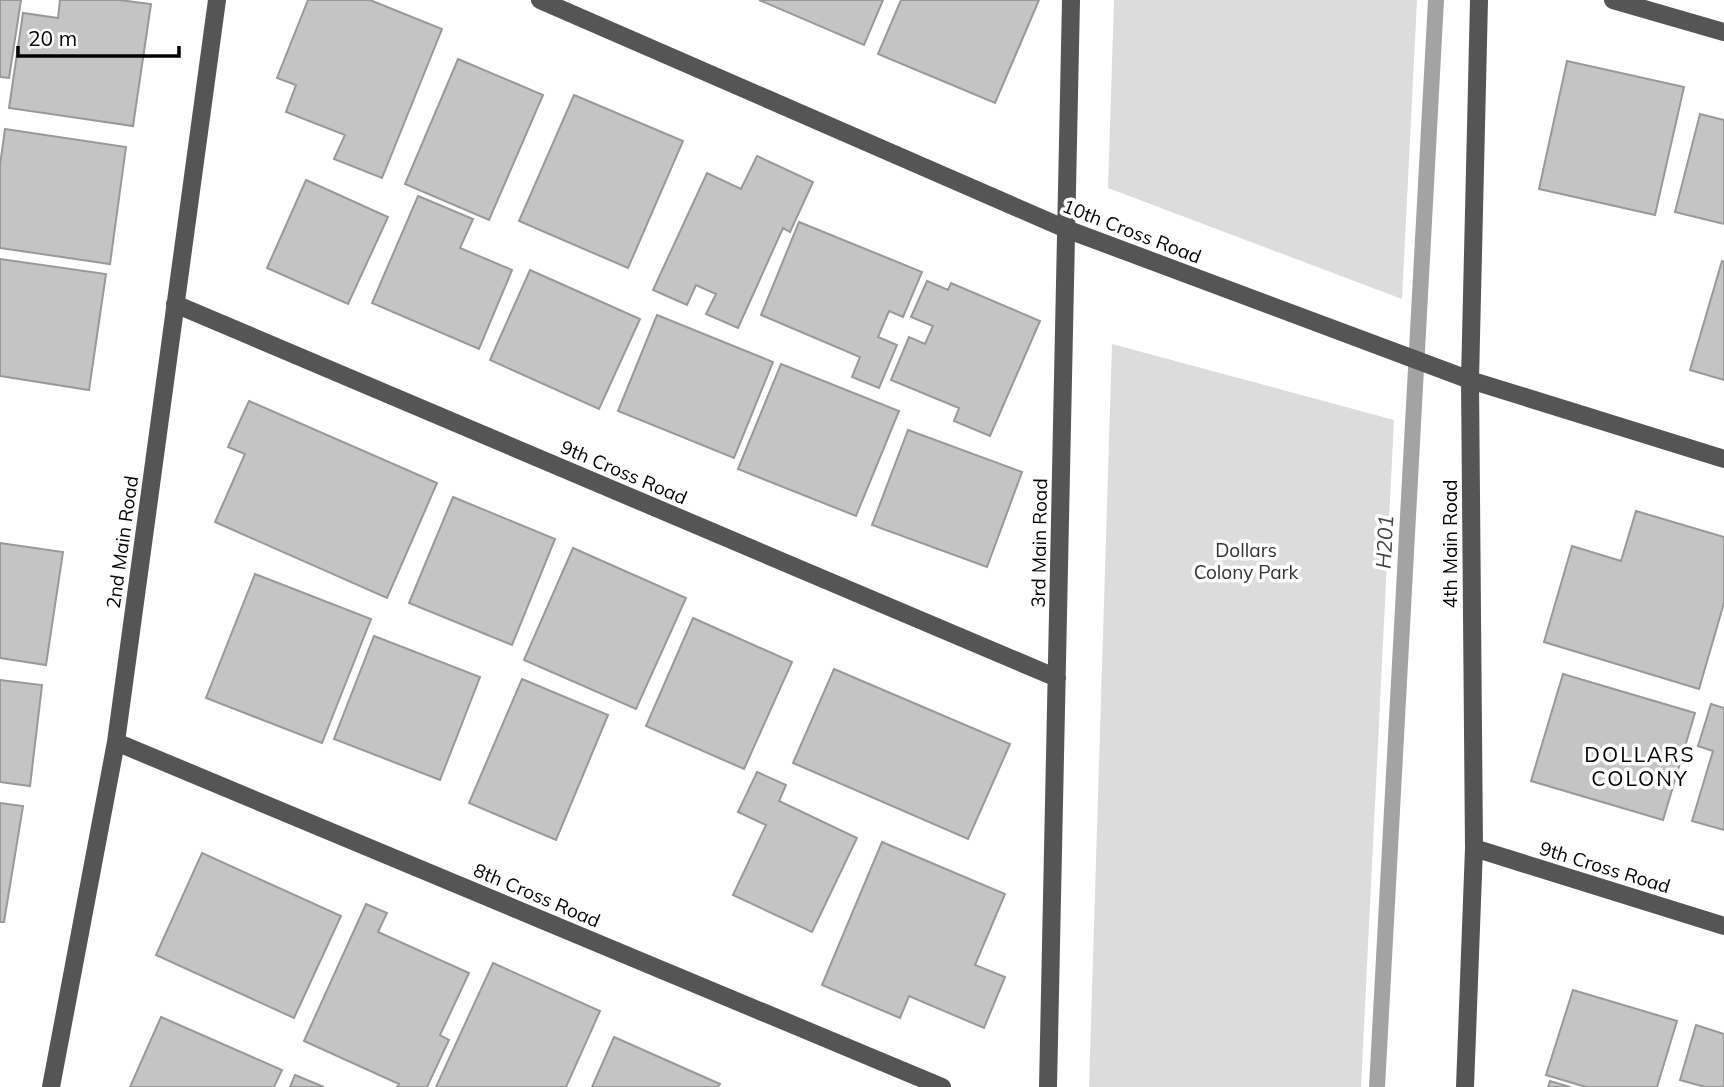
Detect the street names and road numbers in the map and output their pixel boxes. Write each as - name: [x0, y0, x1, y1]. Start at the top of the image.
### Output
- street label: 10th Cross Road: [1059, 194, 1205, 268]
- street label: 9th Cross Road: [557, 435, 691, 509]
- street label: 2nd Main Road: [101, 474, 143, 610]
- street label: 3rd Main Road: [1026, 478, 1052, 608]
- street label: 4th Main Road: [1438, 479, 1462, 609]
- street label: 9th Cross Road: [1537, 836, 1673, 898]
- street label: 8th Cross Road: [470, 858, 604, 932]

